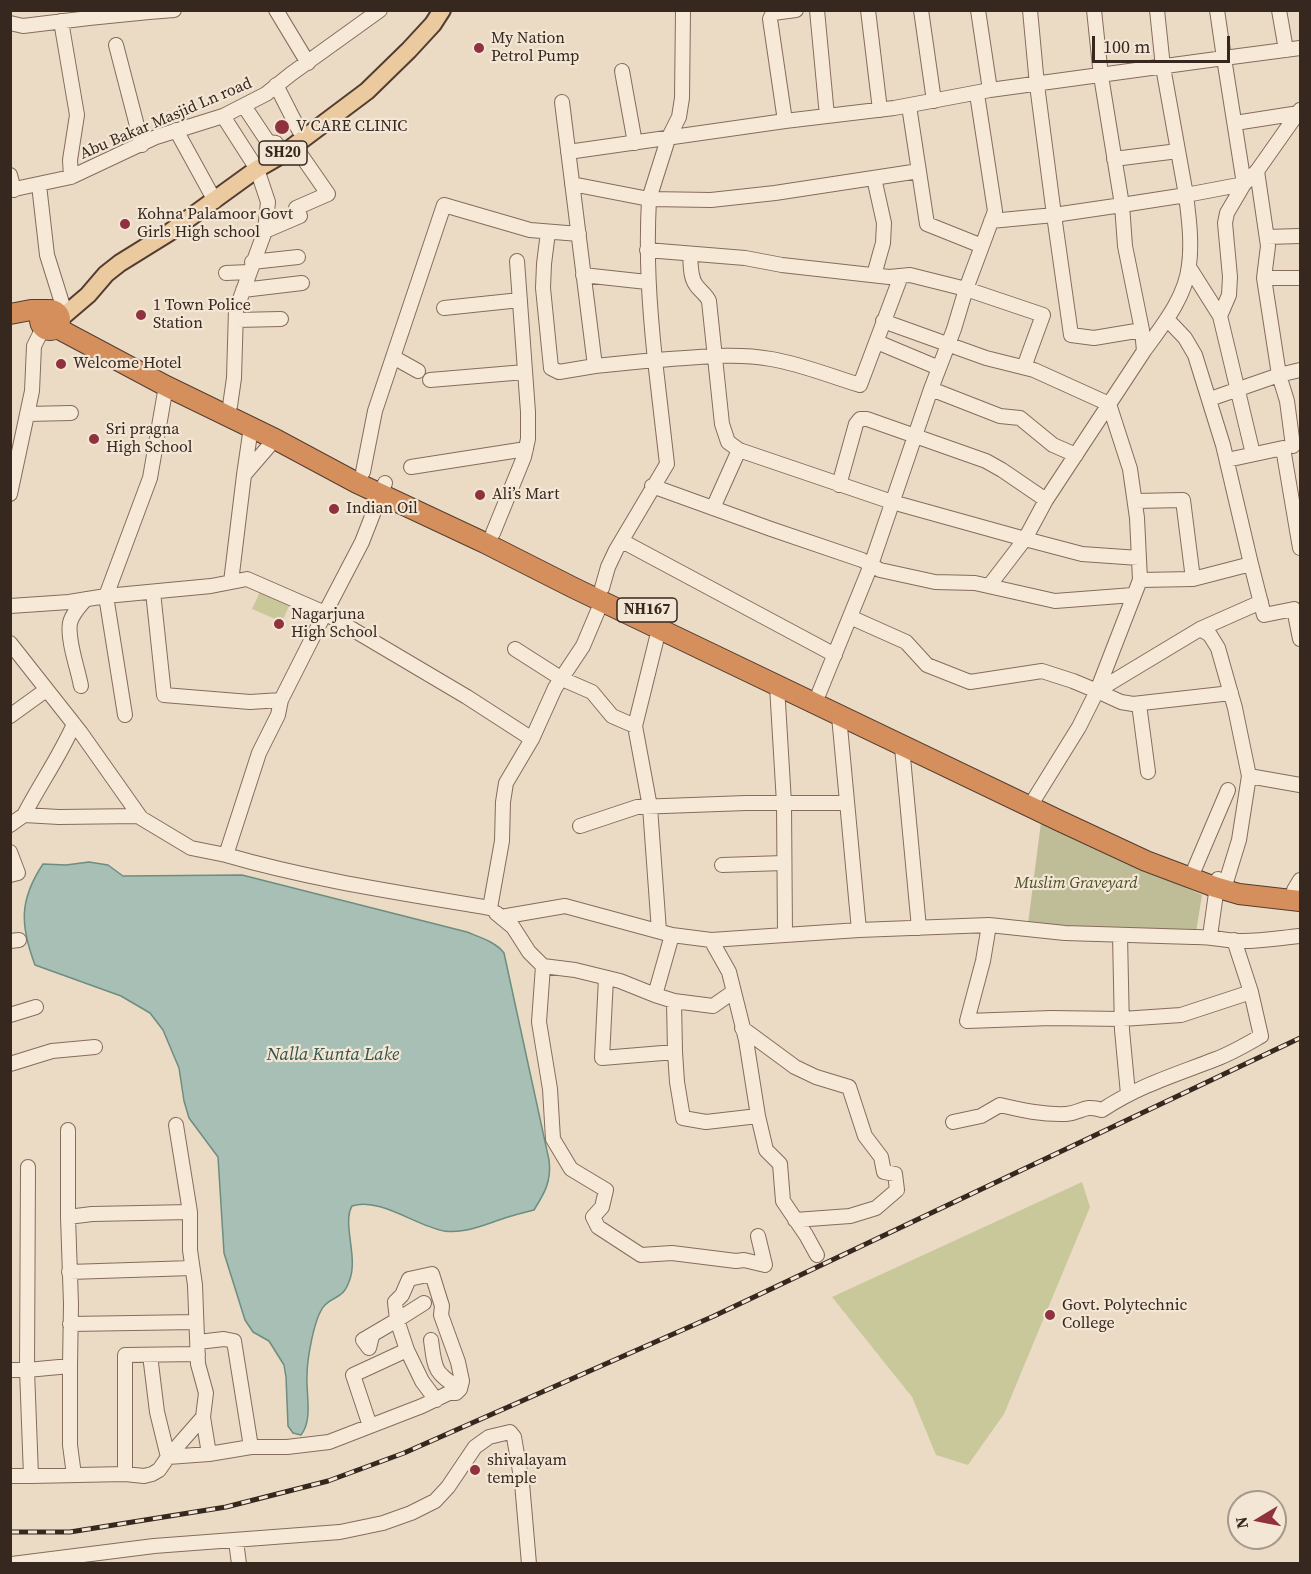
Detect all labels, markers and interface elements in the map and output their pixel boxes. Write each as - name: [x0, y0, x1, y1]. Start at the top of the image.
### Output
- scale bar: [1095, 24, 1233, 62]
- place label: My Nation Petrol Pump: [491, 29, 579, 67]
- text: 100 m: [1103, 34, 1150, 59]
- marker: My Nation Petrol Pump: [472, 41, 486, 55]
- street label: Abu Bakar Masjid Ln road: [77, 74, 255, 164]
- place label: V CARE CLINIC: [296, 117, 407, 137]
- marker: V CARE CLINIC: [273, 118, 291, 136]
- road number: SH20: [259, 141, 307, 165]
- place label: Kohna Palamoor Govt Girls High school: [137, 205, 293, 243]
- marker: Kohna Palamoor Govt Girls High school: [118, 217, 132, 231]
- place label: 1 Town Police Station: [153, 296, 251, 334]
- marker: 1 Town Police Station: [134, 308, 148, 322]
- place label: Welcome Hotel: [73, 354, 182, 374]
- marker: Welcome Hotel: [54, 357, 68, 371]
- place label: Sri pragna High School: [106, 420, 192, 458]
- marker: Sri pragna High School: [87, 432, 101, 446]
- place label: Ali’s Mart: [492, 485, 559, 505]
- marker: Ali’s Mart: [473, 488, 487, 502]
- place label: Indian Oil: [346, 499, 418, 519]
- marker: Indian Oil: [327, 502, 341, 516]
- road number: NH167: [617, 598, 677, 622]
- place label: Nagarjuna High School: [291, 605, 377, 643]
- marker: Nagarjuna High School: [272, 617, 286, 631]
- park label: Muslim Graveyard: [1014, 874, 1138, 894]
- water label: Nalla Kunta Lake: [267, 1044, 399, 1066]
- place label: Govt. Polytechnic College: [1062, 1296, 1187, 1334]
- marker: Govt. Polytechnic College: [1043, 1308, 1057, 1322]
- place label: shivalayam temple: [487, 1451, 567, 1489]
- marker: shivalayam temple: [468, 1463, 482, 1477]
- north arrow: [1227, 1490, 1287, 1550]
- text: N: [1229, 1515, 1253, 1530]

